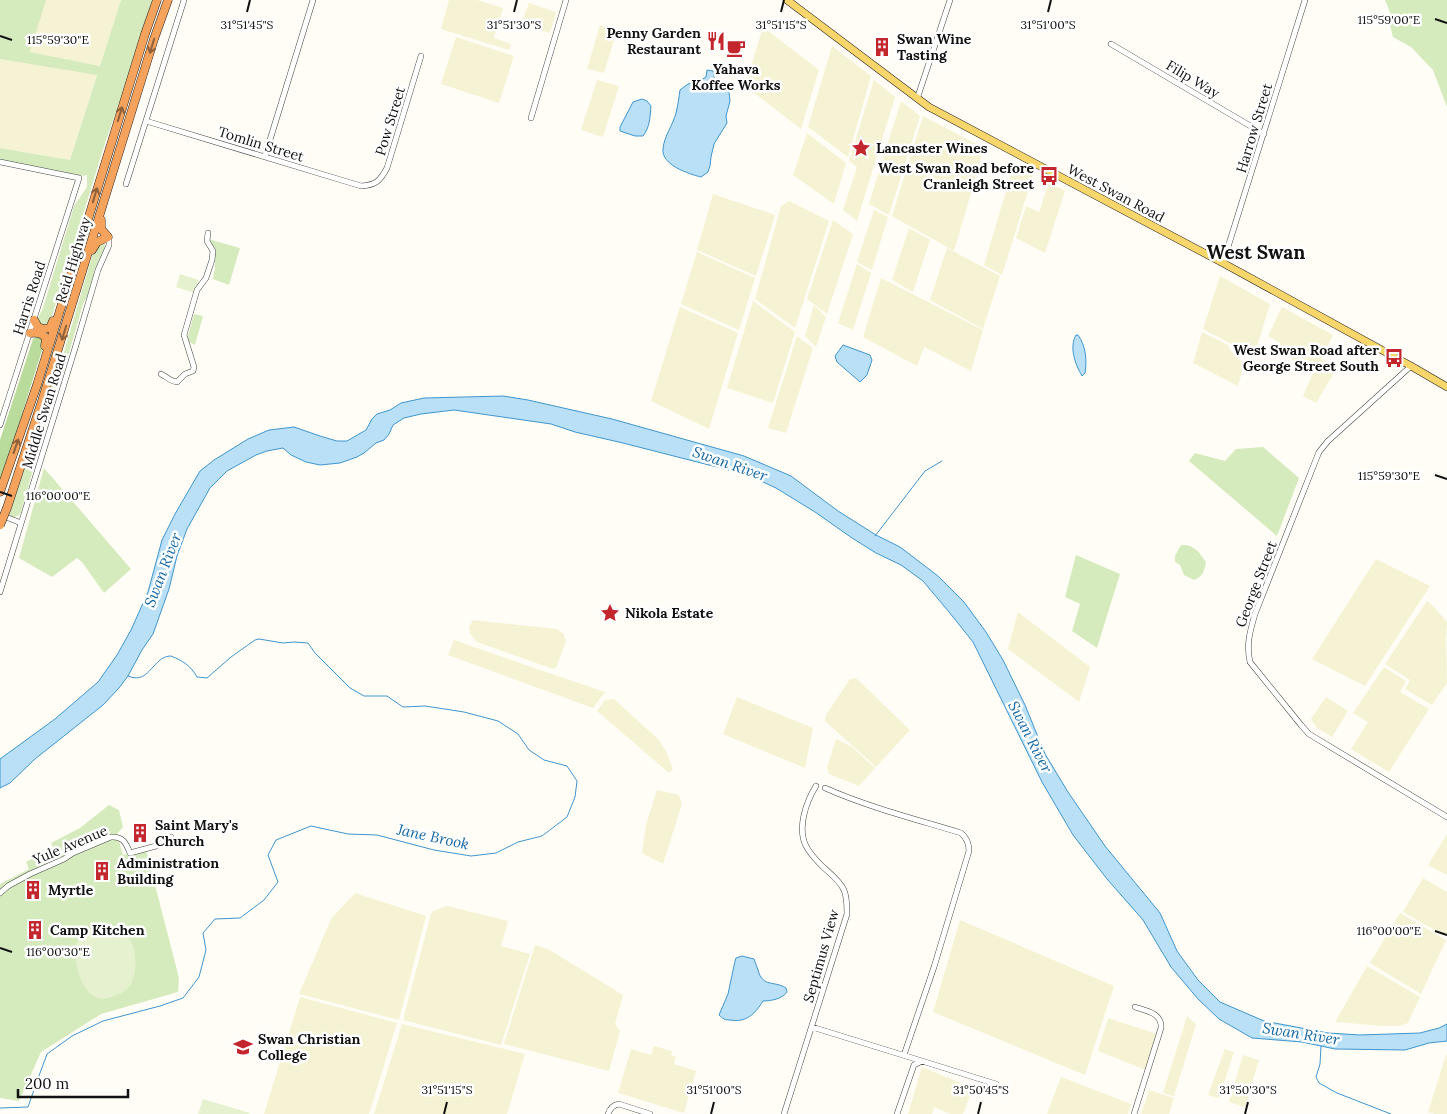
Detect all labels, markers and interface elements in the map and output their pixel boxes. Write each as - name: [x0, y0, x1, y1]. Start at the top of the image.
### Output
- text: 115°59'00"E: [1358, 12, 1420, 27]
- text: 31°51'45"S: [221, 17, 274, 32]
- text: 31°51'30"S: [487, 17, 541, 32]
- text: 31°51'15"S: [755, 17, 807, 32]
- text: 31°51'00"S: [1020, 17, 1076, 32]
- place label: Penny Garden Restaurant: [606, 24, 701, 58]
- restaurant icon: Penny Garden Restaurant: [705, 30, 727, 52]
- place label: Swan Wine Tasting: [897, 30, 972, 64]
- text: 115°59'30"E: [27, 32, 89, 47]
- building icon: Swan Wine Tasting: [871, 36, 893, 58]
- cafe icon: Yahava Koffee Works: [725, 37, 747, 59]
- one-way arrow: [146, 38, 156, 54]
- street label: Filip Way: [1163, 56, 1224, 102]
- place label: Yahava Koffee Works: [691, 60, 781, 94]
- street label: Harrow Street: [1232, 80, 1276, 175]
- street label: Pow Street: [371, 84, 409, 158]
- one-way arrow: [116, 106, 126, 122]
- street label: Tomlin Street: [216, 122, 307, 166]
- place icon: Lancaster Wines: [850, 137, 872, 159]
- place label: Lancaster Wines: [876, 139, 988, 157]
- place label: West Swan Road before Cranleigh Street: [878, 159, 1034, 193]
- street label: West Swan Road: [1064, 160, 1168, 226]
- bus stop icon: West Swan Road before Cranleigh Street: [1038, 165, 1060, 187]
- one-way arrow: [91, 187, 101, 203]
- street label: Reid Highway: [51, 214, 95, 305]
- district label: West Swan: [1207, 240, 1305, 264]
- street label: Harris Road: [9, 259, 49, 337]
- one-way arrow: [58, 325, 68, 341]
- place label: West Swan Road after George Street South: [1233, 341, 1379, 375]
- bus stop icon: West Swan Road after George Street South: [1383, 347, 1405, 369]
- street label: Middle Swan Road: [18, 351, 70, 471]
- one-way arrow: [12, 439, 21, 455]
- water label: Swan River: [690, 442, 770, 485]
- text: 115°59'30"E: [1358, 468, 1420, 483]
- text: 116°00'00"E: [26, 488, 90, 503]
- water label: Swan River: [140, 530, 185, 610]
- street label: George Street: [1231, 538, 1281, 630]
- place icon: Nikola Estate: [599, 602, 621, 624]
- place label: Nikola Estate: [625, 604, 714, 622]
- water label: Swan River: [1004, 698, 1057, 776]
- place label: Saint Mary's Church: [155, 816, 239, 850]
- water label: Jane Brook: [394, 819, 471, 853]
- street label: Yule Avenue: [29, 821, 110, 869]
- building icon: Saint Mary's Church: [129, 822, 151, 844]
- place label: Administration Building: [117, 854, 219, 888]
- building icon: Administration Building: [91, 860, 113, 882]
- building icon: Myrtle: [22, 879, 44, 901]
- place label: Myrtle: [48, 881, 94, 899]
- street label: Septimus View: [799, 907, 843, 1005]
- building icon: Camp Kitchen: [24, 919, 46, 941]
- place label: Camp Kitchen: [50, 921, 145, 939]
- text: 116°00'00"E: [1357, 923, 1421, 938]
- text: 116°00'30"E: [26, 944, 90, 959]
- water label: Swan River: [1261, 1018, 1341, 1049]
- place label: Swan Christian College: [258, 1030, 361, 1064]
- school or university icon: Swan Christian College: [232, 1036, 254, 1058]
- scale bar: [18, 1066, 128, 1098]
- text: 200 m: [25, 1074, 69, 1093]
- text: 31°51'15"S: [421, 1082, 473, 1097]
- text: 31°51'00"S: [686, 1082, 742, 1097]
- text: 31°50'45"S: [953, 1082, 1009, 1097]
- text: 31°50'30"S: [1219, 1082, 1277, 1097]

